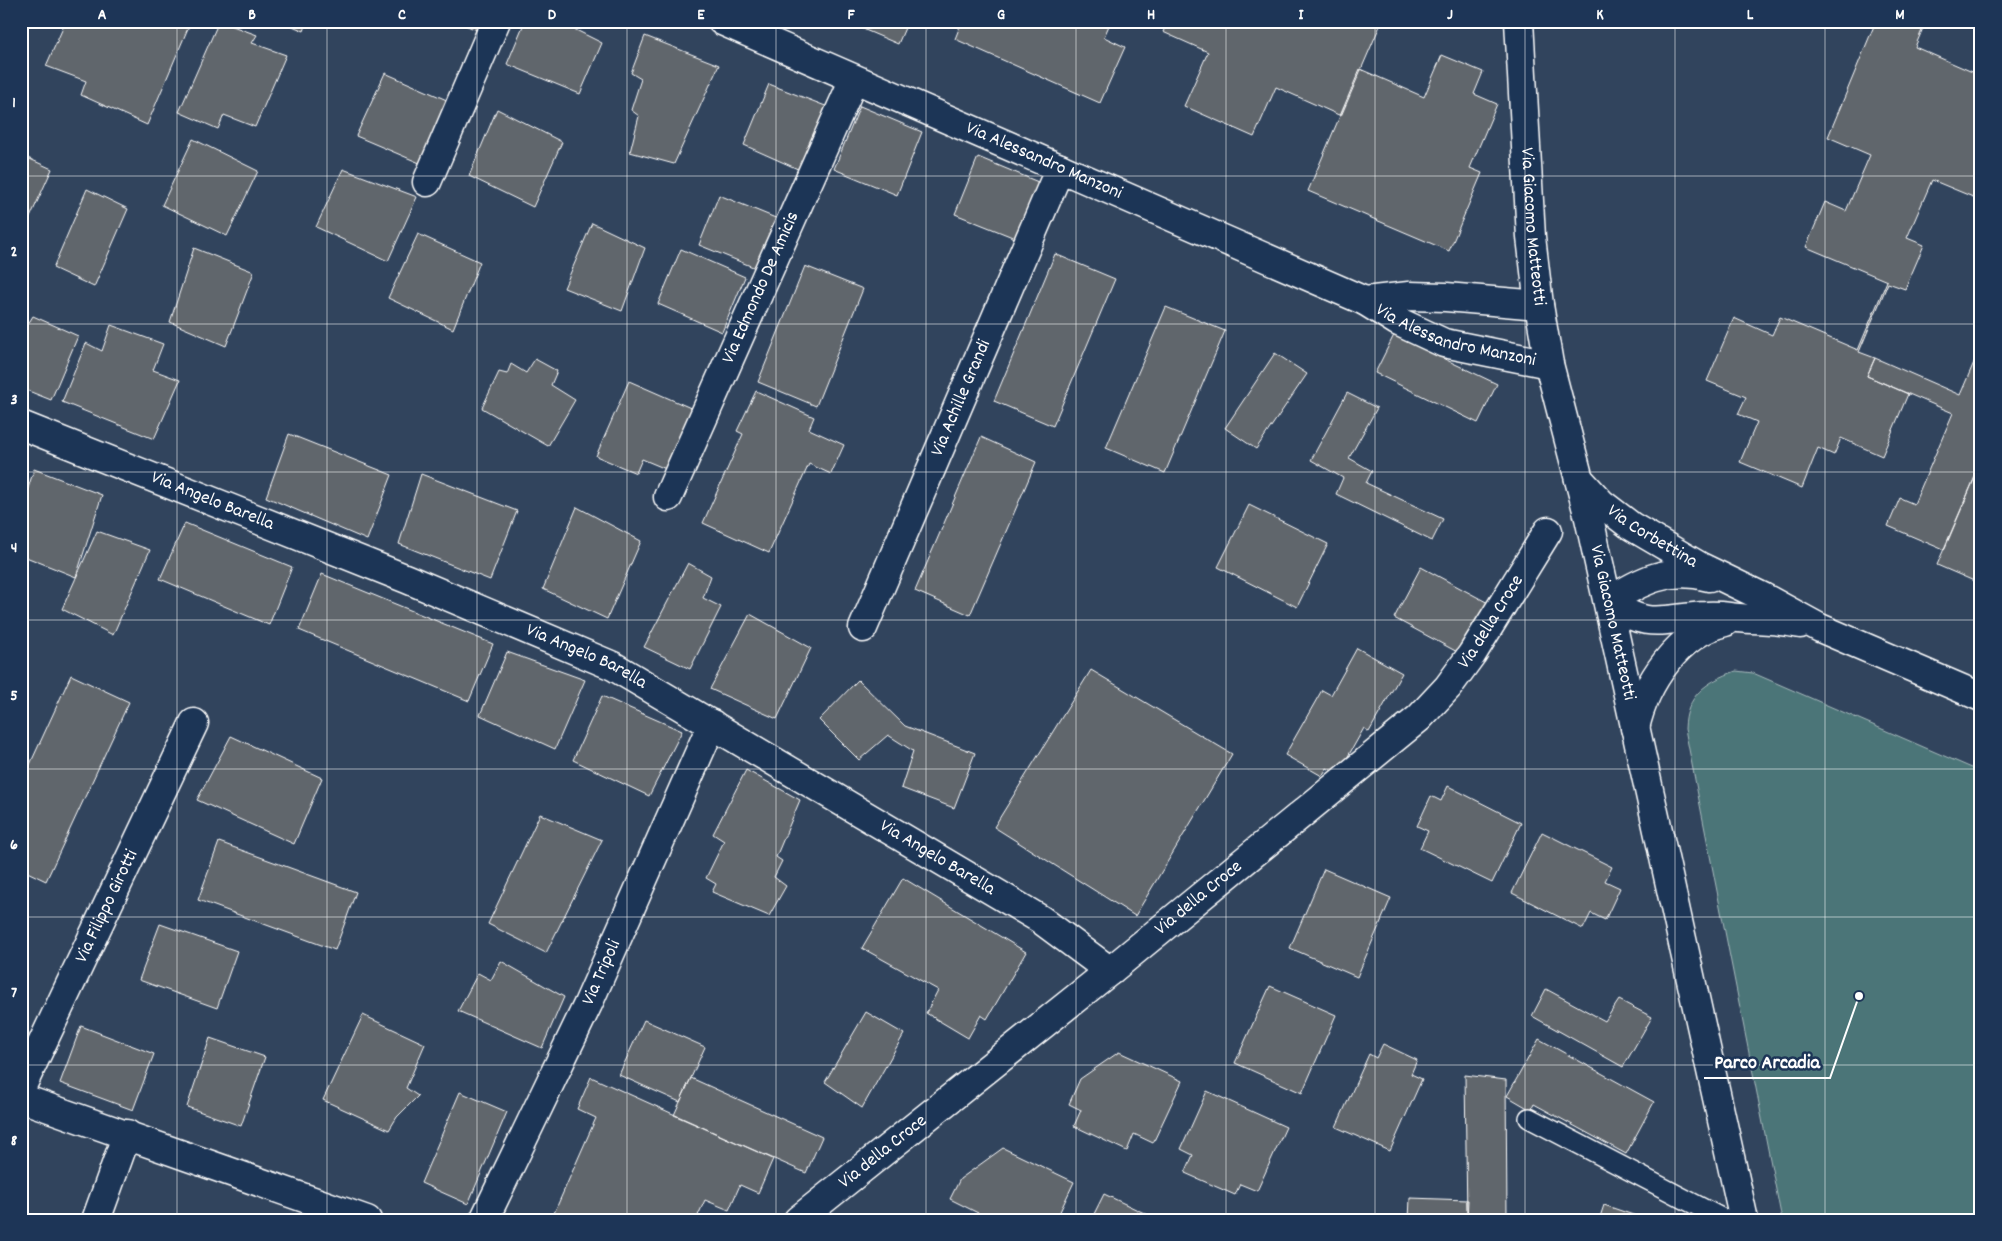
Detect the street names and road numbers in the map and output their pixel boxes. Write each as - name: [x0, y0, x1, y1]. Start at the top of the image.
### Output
- street label: Via Alessandro Manzoni: [961, 115, 1127, 207]
- street label: Via Giacomo Matteotti: [1513, 147, 1553, 307]
- street label: Via Edmondo De Amicis: [715, 207, 807, 368]
- street label: Via Alessandro Manzoni: [1370, 297, 1539, 375]
- street label: Via Achille Grandi: [924, 335, 999, 461]
- street label: Via Angelo Barella: [147, 465, 279, 538]
- street label: Via Corbettina: [1601, 498, 1703, 576]
- street label: Via Giacomo Matteotti: [1582, 542, 1642, 703]
- street label: Via della Croce: [1452, 570, 1531, 675]
- street label: Via Angelo Barella: [522, 617, 653, 697]
- street label: Via Angelo Barella: [874, 813, 1001, 903]
- street label: Via Filippo Girotti: [69, 845, 146, 967]
- street label: Via della Croce: [1149, 854, 1249, 942]
- street label: Via Tripoli: [575, 935, 628, 1010]
- street label: Via della Croce: [833, 1108, 933, 1196]

